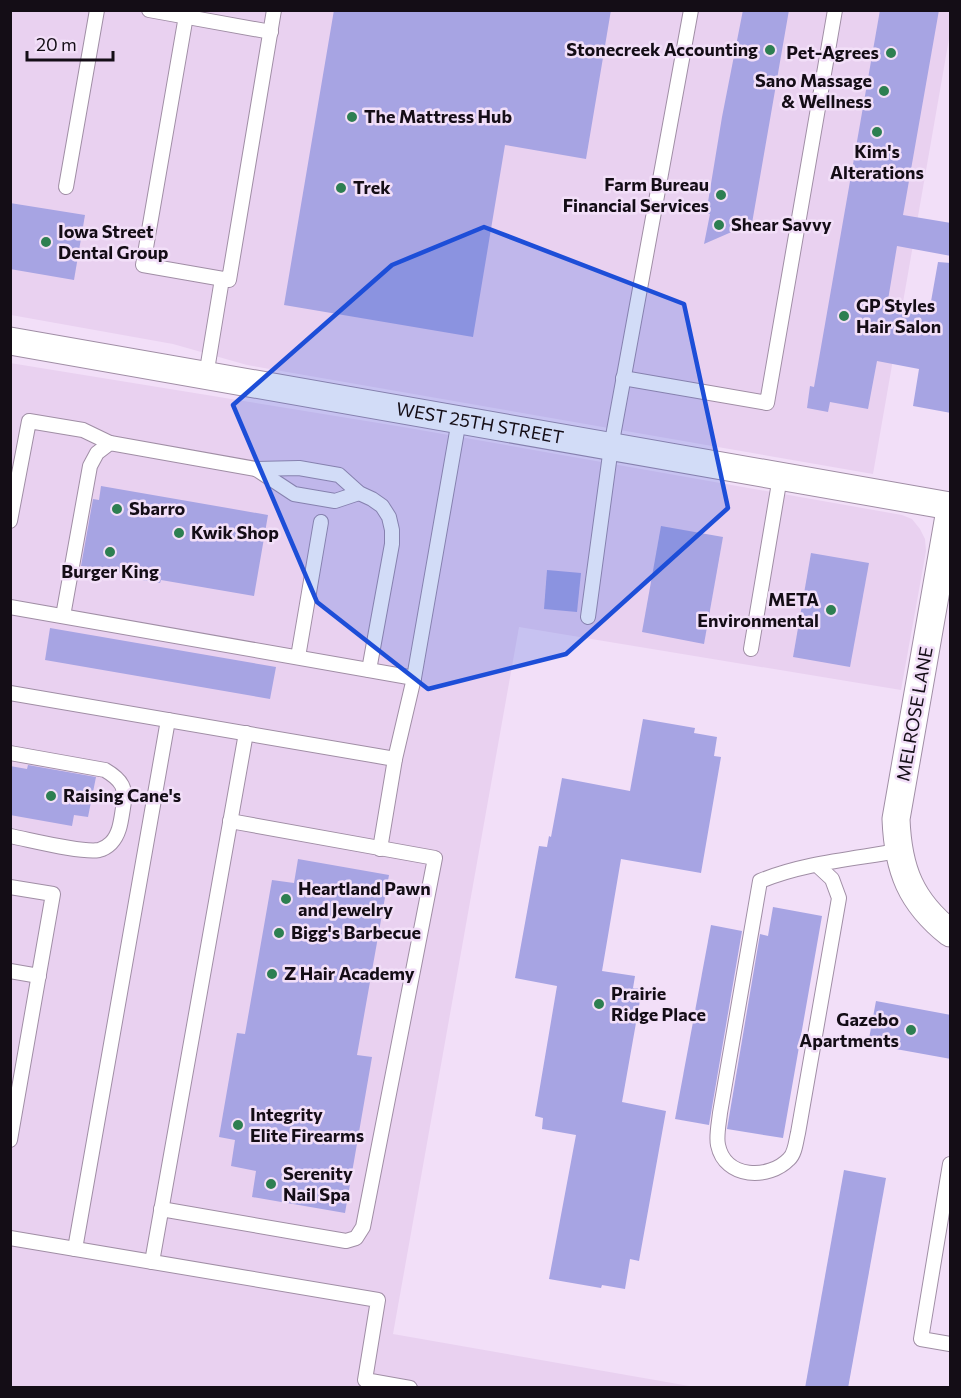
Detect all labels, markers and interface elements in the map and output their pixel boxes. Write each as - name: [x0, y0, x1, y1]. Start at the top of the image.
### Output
- scale bar: [27, 24, 112, 62]
- text: 20 m: [36, 33, 77, 55]
- place label: Stonecreek Accounting: [566, 38, 758, 60]
- place label: Pet-Agrees: [786, 41, 879, 63]
- marker: Stonecreek Accounting: [763, 43, 777, 57]
- marker: Pet-Agrees: [884, 46, 898, 60]
- place label: Sano Massage & Wellness: [755, 69, 872, 112]
- marker: Sano Massage & Wellness: [877, 84, 891, 98]
- place label: The Mattress Hub: [364, 105, 512, 127]
- marker: The Mattress Hub: [345, 110, 359, 124]
- marker: Kim's Alterations: [870, 125, 884, 139]
- place label: Kim's Alterations: [830, 140, 924, 183]
- place label: Farm Bureau Financial Services: [563, 173, 709, 216]
- place label: Trek: [353, 176, 391, 198]
- marker: Trek: [334, 181, 348, 195]
- marker: Farm Bureau Financial Services: [714, 188, 728, 202]
- place label: Shear Savvy: [731, 213, 832, 235]
- marker: Shear Savvy: [712, 218, 726, 232]
- place label: Iowa Street Dental Group: [58, 220, 169, 263]
- marker: Iowa Street Dental Group: [39, 235, 53, 249]
- place label: GP Styles Hair Salon: [856, 294, 941, 337]
- marker: GP Styles Hair Salon: [837, 309, 851, 323]
- street label: WEST 25TH STREET: [395, 397, 565, 448]
- place label: Sbarro: [129, 497, 186, 519]
- marker: Sbarro: [110, 502, 124, 516]
- place label: Kwik Shop: [191, 521, 279, 543]
- marker: Kwik Shop: [172, 526, 186, 540]
- marker: Burger King: [103, 545, 117, 559]
- place label: Burger King: [61, 560, 159, 582]
- place label: META Environmental: [697, 588, 819, 631]
- marker: META Environmental: [824, 603, 838, 617]
- street label: MELROSE LANE: [891, 645, 937, 783]
- place label: Raising Cane's: [63, 784, 181, 806]
- marker: Raising Cane's: [44, 789, 58, 803]
- place label: Heartland Pawn and Jewelry: [298, 877, 431, 920]
- marker: Heartland Pawn and Jewelry: [279, 892, 293, 906]
- place label: Bigg's Barbecue: [291, 921, 421, 943]
- marker: Bigg's Barbecue: [272, 926, 286, 940]
- place label: Z Hair Academy: [284, 962, 415, 984]
- marker: Z Hair Academy: [265, 967, 279, 981]
- place label: Prairie Ridge Place: [611, 982, 706, 1025]
- marker: Prairie Ridge Place: [592, 997, 606, 1011]
- place label: Gazebo Apartments: [799, 1008, 899, 1051]
- marker: Gazebo Apartments: [904, 1023, 918, 1037]
- place label: Integrity Elite Firearms: [250, 1103, 364, 1146]
- marker: Integrity Elite Firearms: [231, 1118, 245, 1132]
- place label: Serenity Nail Spa: [283, 1162, 353, 1205]
- marker: Serenity Nail Spa: [264, 1177, 278, 1191]

